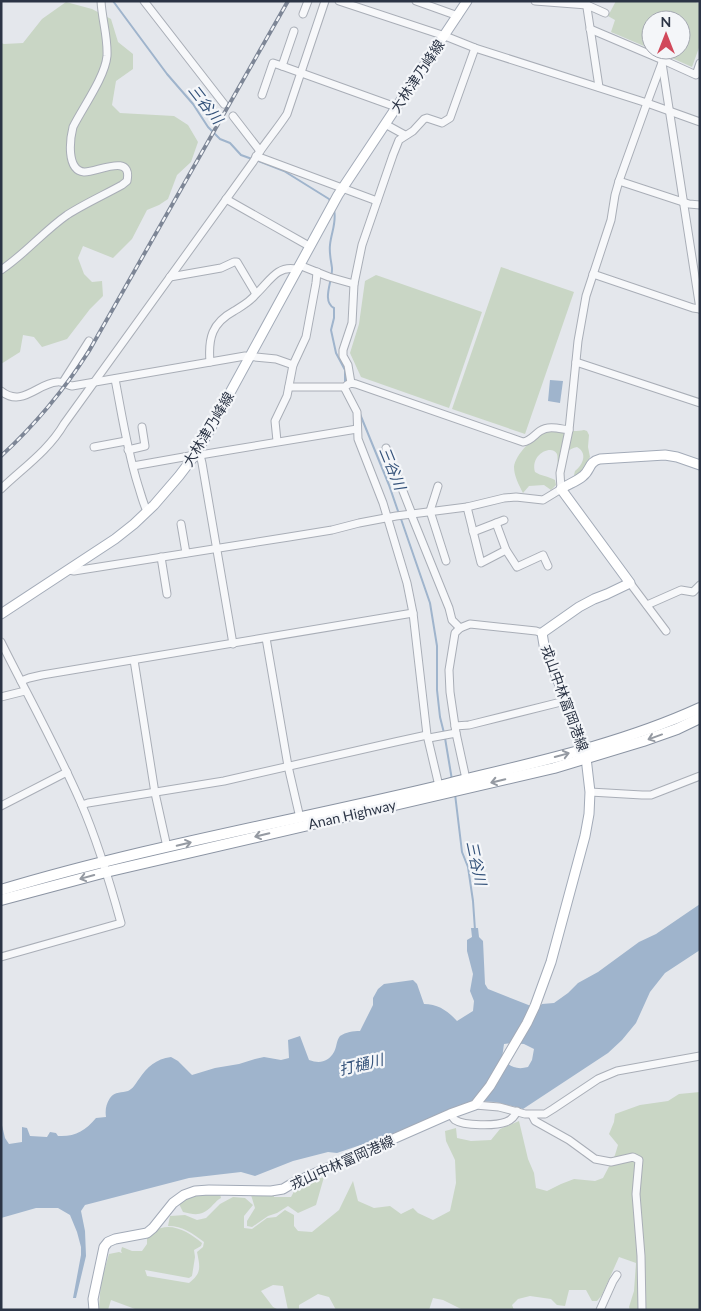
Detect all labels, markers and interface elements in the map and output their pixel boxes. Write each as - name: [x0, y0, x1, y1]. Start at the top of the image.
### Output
- north arrow: [641, 10, 691, 60]
- text: N: [661, 13, 671, 30]
- street label: 大林津乃峰線: [386, 36, 448, 116]
- water label: 三谷川: [185, 81, 228, 129]
- street label: 大林津乃峰線: [179, 389, 237, 469]
- water label: 三谷川: [376, 444, 411, 494]
- street label: 戎山中林富岡港線: [538, 642, 592, 754]
- one-way arrow: [647, 733, 663, 742]
- one-way arrow: [554, 750, 570, 760]
- one-way arrow: [491, 777, 507, 786]
- street label: Anan Highway: [306, 795, 398, 832]
- one-way arrow: [254, 831, 270, 840]
- one-way arrow: [176, 838, 192, 848]
- water label: 三谷川: [464, 839, 491, 889]
- one-way arrow: [79, 873, 95, 882]
- water label: 打樋川: [337, 1049, 387, 1078]
- street label: 戎山中林富岡港線: [287, 1131, 397, 1193]

